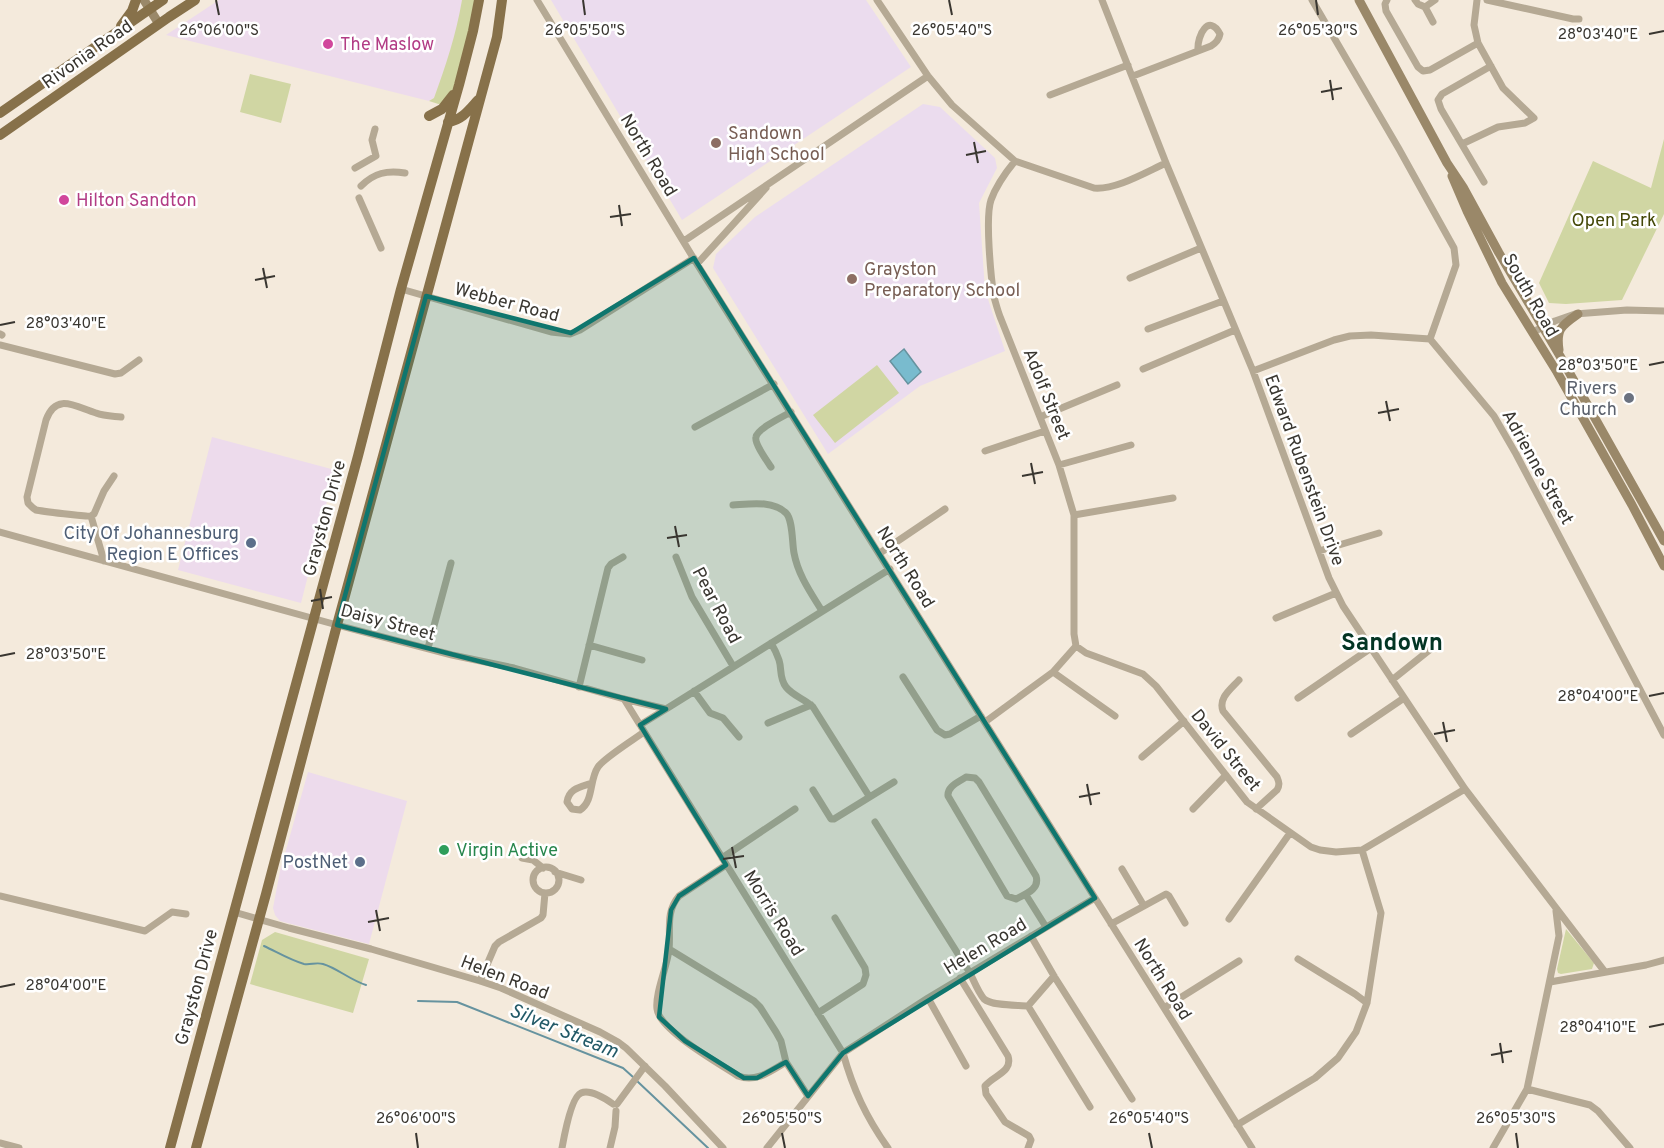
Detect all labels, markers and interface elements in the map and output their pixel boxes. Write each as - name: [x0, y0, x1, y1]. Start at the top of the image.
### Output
- street label: Rivonia Road: [38, 15, 138, 95]
- text: 26°06'00"S: [179, 22, 259, 41]
- text: 26°05'50"S: [545, 22, 625, 41]
- text: 26°05'40"S: [912, 22, 992, 41]
- text: 26°05'30"S: [1278, 22, 1358, 41]
- text: 28°03'40"E: [1558, 26, 1638, 45]
- place label: The Maslow: [340, 34, 434, 57]
- marker: The Maslow: [321, 37, 335, 51]
- street label: North Road: [614, 110, 681, 201]
- place label: Sandown High School: [728, 123, 825, 167]
- marker: Sandown High School: [709, 136, 723, 150]
- place label: Hilton Sandton: [76, 190, 197, 213]
- marker: Hilton Sandton: [57, 193, 71, 207]
- park label: Open Park: [1571, 210, 1657, 233]
- street label: South Road: [1496, 250, 1563, 342]
- place label: Grayston Preparatory School: [864, 259, 1020, 303]
- marker: Grayston Preparatory School: [845, 272, 859, 286]
- street label: Webber Road: [452, 278, 562, 328]
- text: 28°03'40"E: [26, 315, 106, 334]
- street label: Adolf Street: [1017, 345, 1074, 444]
- text: 28°03'50"E: [1558, 357, 1638, 376]
- street label: Edward Rubenstein Drive: [1258, 372, 1349, 569]
- place label: Rivers Church: [1559, 378, 1617, 422]
- marker: Rivers Church: [1622, 391, 1636, 405]
- street label: Adrienne Street: [1496, 406, 1578, 529]
- street label: Grayston Drive: [299, 458, 352, 579]
- street label: North Road: [870, 522, 939, 613]
- place label: City Of Johannesburg Region E Offices: [64, 523, 239, 567]
- marker: City Of Johannesburg Region E Offices: [244, 536, 258, 550]
- street label: Pear Road: [686, 563, 745, 648]
- street label: Daisy Street: [338, 600, 438, 647]
- district label: Sandown: [1341, 629, 1443, 659]
- text: 28°03'50"E: [26, 646, 106, 665]
- text: 28°04'00"E: [1558, 688, 1638, 707]
- street label: David Street: [1185, 705, 1265, 797]
- place label: Virgin Active: [456, 840, 558, 863]
- marker: Virgin Active: [437, 843, 451, 857]
- place label: PostNet: [283, 852, 348, 875]
- marker: PostNet: [353, 855, 367, 869]
- street label: Morris Road: [737, 866, 808, 961]
- street label: Helen Road: [940, 913, 1032, 981]
- street label: Grayston Drive: [171, 927, 224, 1048]
- street label: North Road: [1127, 934, 1196, 1025]
- street label: Helen Road: [457, 951, 552, 1006]
- text: 28°04'00"E: [26, 977, 106, 996]
- water label: Silver Stream: [505, 998, 622, 1066]
- text: 28°04'10"E: [1560, 1019, 1636, 1038]
- text: 26°06'00"S: [376, 1110, 456, 1129]
- text: 26°05'50"S: [742, 1110, 822, 1129]
- text: 26°05'40"S: [1109, 1110, 1189, 1129]
- text: 26°05'30"S: [1476, 1110, 1556, 1129]

